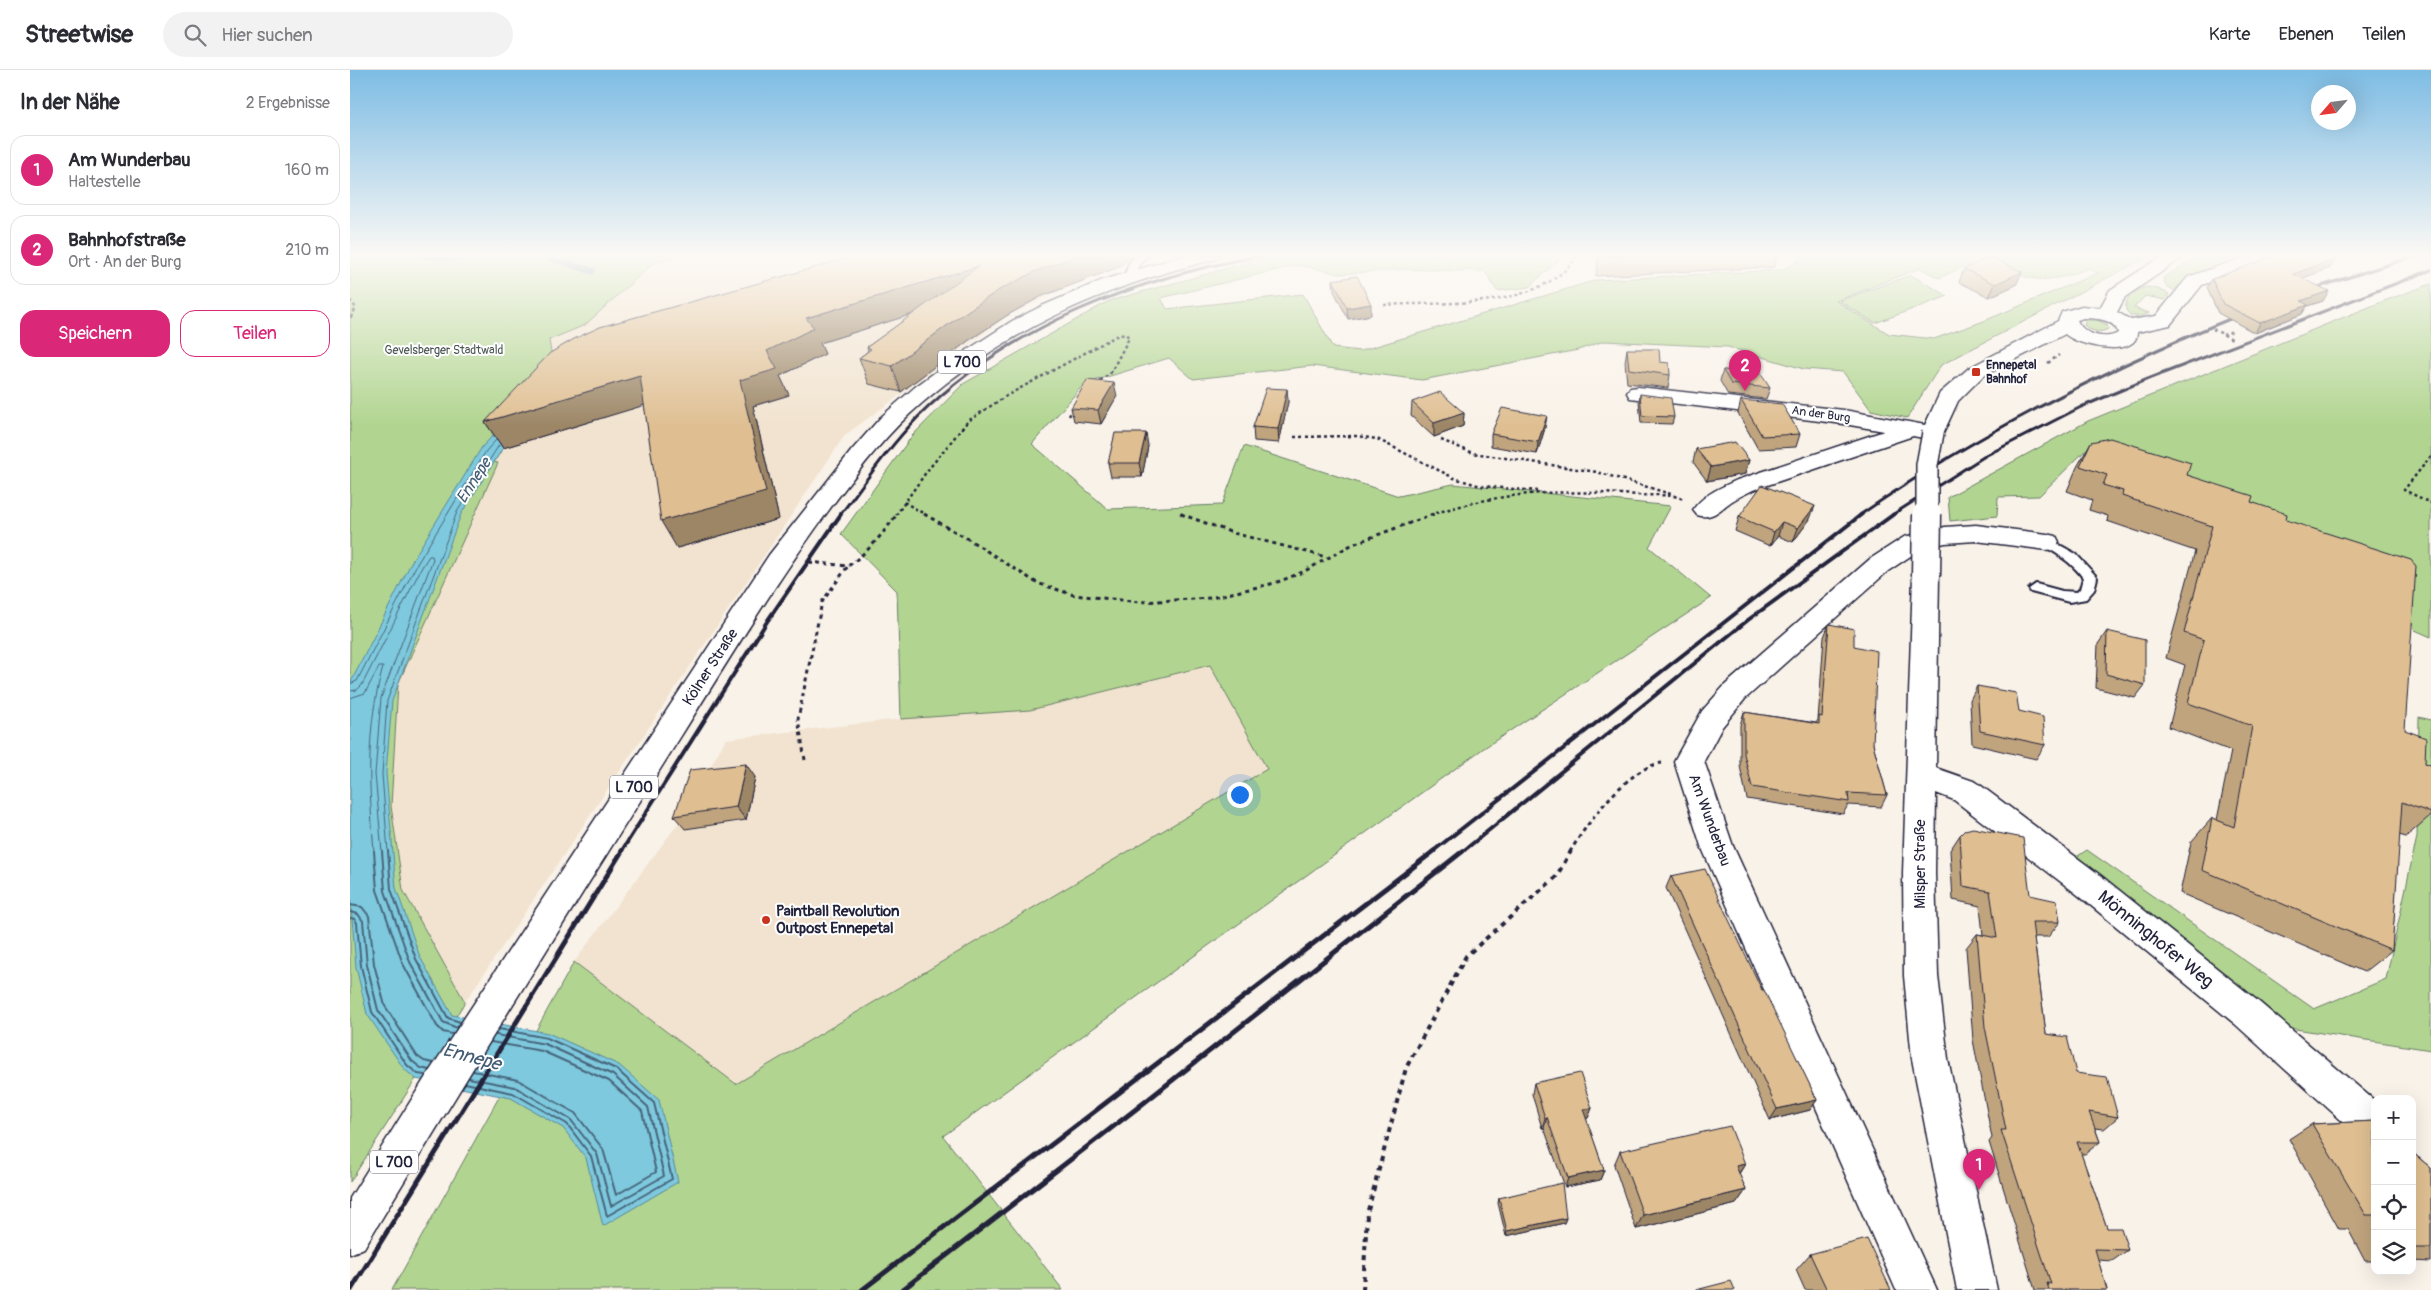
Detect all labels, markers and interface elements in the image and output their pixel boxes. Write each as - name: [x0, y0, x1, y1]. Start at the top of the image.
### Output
- search box: [163, 12, 513, 57]
- text: Streetwise: [25, 20, 133, 49]
- icon: search: [181, 21, 209, 49]
- text: Hier suchen: [221, 23, 313, 47]
- text: Karte: [2209, 23, 2250, 46]
- text: Ebenen: [2278, 23, 2334, 46]
- text: Teilen: [2362, 23, 2406, 46]
- north arrow: [2311, 85, 2356, 130]
- text: In der Nähe: [20, 89, 120, 116]
- text: 2 Ergebnisse: [246, 93, 330, 113]
- text: Am Wunderbau: [68, 148, 190, 172]
- text: 1: [34, 160, 40, 180]
- text: 160 m: [285, 160, 329, 180]
- text: Haltestelle: [68, 172, 141, 192]
- text: Bahnhofstraße: [68, 228, 186, 252]
- text: 2: [33, 240, 41, 260]
- text: 210 m: [285, 240, 329, 260]
- text: Ort · An der Burg: [68, 252, 181, 272]
- button: Speichern: [20, 310, 170, 357]
- button: Teilen: [180, 310, 330, 357]
- park label: Gevelsberger Stadtwald: [385, 343, 504, 358]
- road number: L 700: [938, 350, 986, 374]
- pin: 2: [1729, 350, 1761, 391]
- place label: Ennepetal Bahnhof: [1986, 358, 2037, 387]
- marker: Ennepetal Bahnhof: [1970, 366, 1982, 378]
- street label: An der Burg: [1791, 403, 1851, 426]
- water label: Ennepe: [452, 452, 497, 507]
- street label: Kölner Straße: [678, 625, 743, 709]
- street label: Am Wunderbau: [1684, 771, 1735, 869]
- road number: L 700: [610, 776, 658, 799]
- your location: [1227, 782, 1253, 808]
- street label: Milsper Straße: [1911, 819, 1930, 909]
- street label: Mönninghofer Weg: [2093, 886, 2218, 993]
- place label: Paintball Revolution Outpost Ennepetal: [776, 902, 900, 938]
- marker: Paintball Revolution Outpost Ennepetal: [760, 914, 772, 926]
- water label: Ennepe: [440, 1038, 505, 1077]
- map controls: [2371, 1095, 2416, 1275]
- button: +: [2371, 1095, 2416, 1140]
- button: −: [2371, 1140, 2416, 1185]
- pin: 1: [1963, 1149, 1995, 1190]
- road number: L 700: [370, 1150, 418, 1174]
- button: locate: [2371, 1185, 2416, 1230]
- button: layers: [2371, 1230, 2416, 1275]

